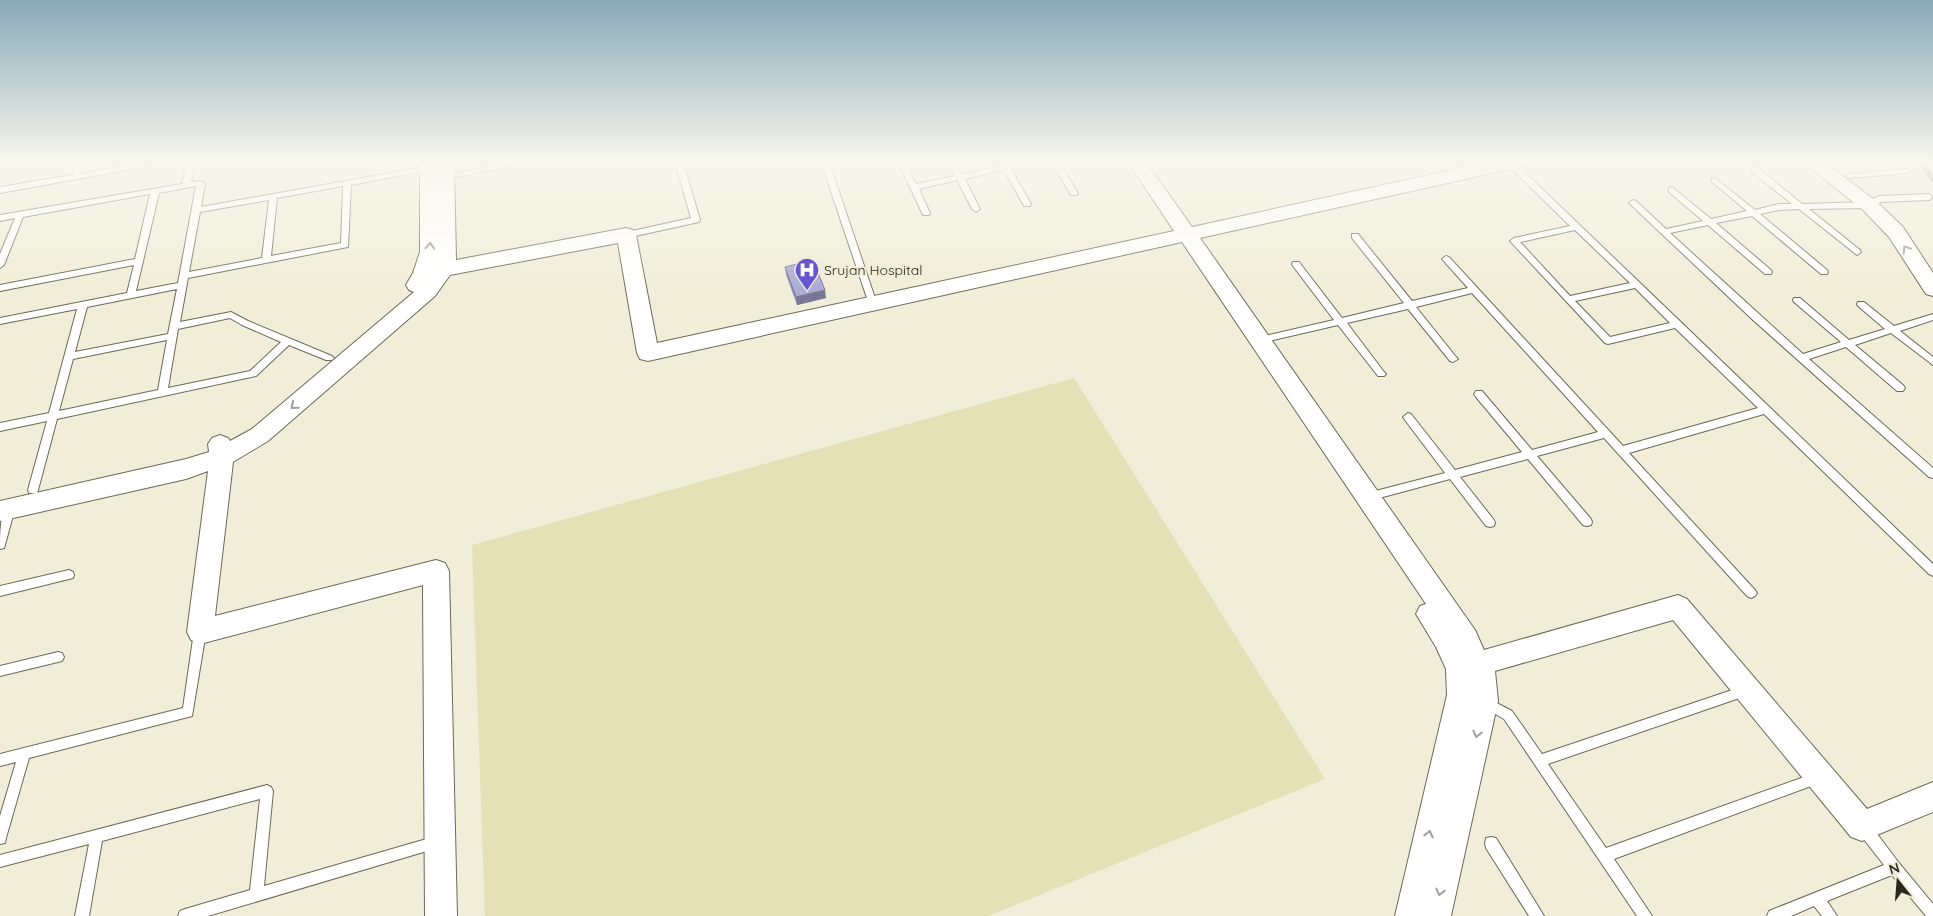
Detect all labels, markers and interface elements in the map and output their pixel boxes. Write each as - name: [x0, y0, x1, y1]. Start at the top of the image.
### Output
- one-way arrow: [424, 242, 435, 250]
- one-way arrow: [1903, 245, 1913, 254]
- hospital icon: Srujan Hospital: [794, 257, 820, 291]
- place label: Srujan Hospital: [824, 261, 922, 279]
- one-way arrow: [290, 400, 299, 409]
- one-way arrow: [1472, 729, 1482, 738]
- one-way arrow: [1423, 830, 1434, 839]
- north arrow: [1873, 856, 1923, 906]
- text: N: [1887, 858, 1902, 879]
- one-way arrow: [1435, 888, 1446, 896]

